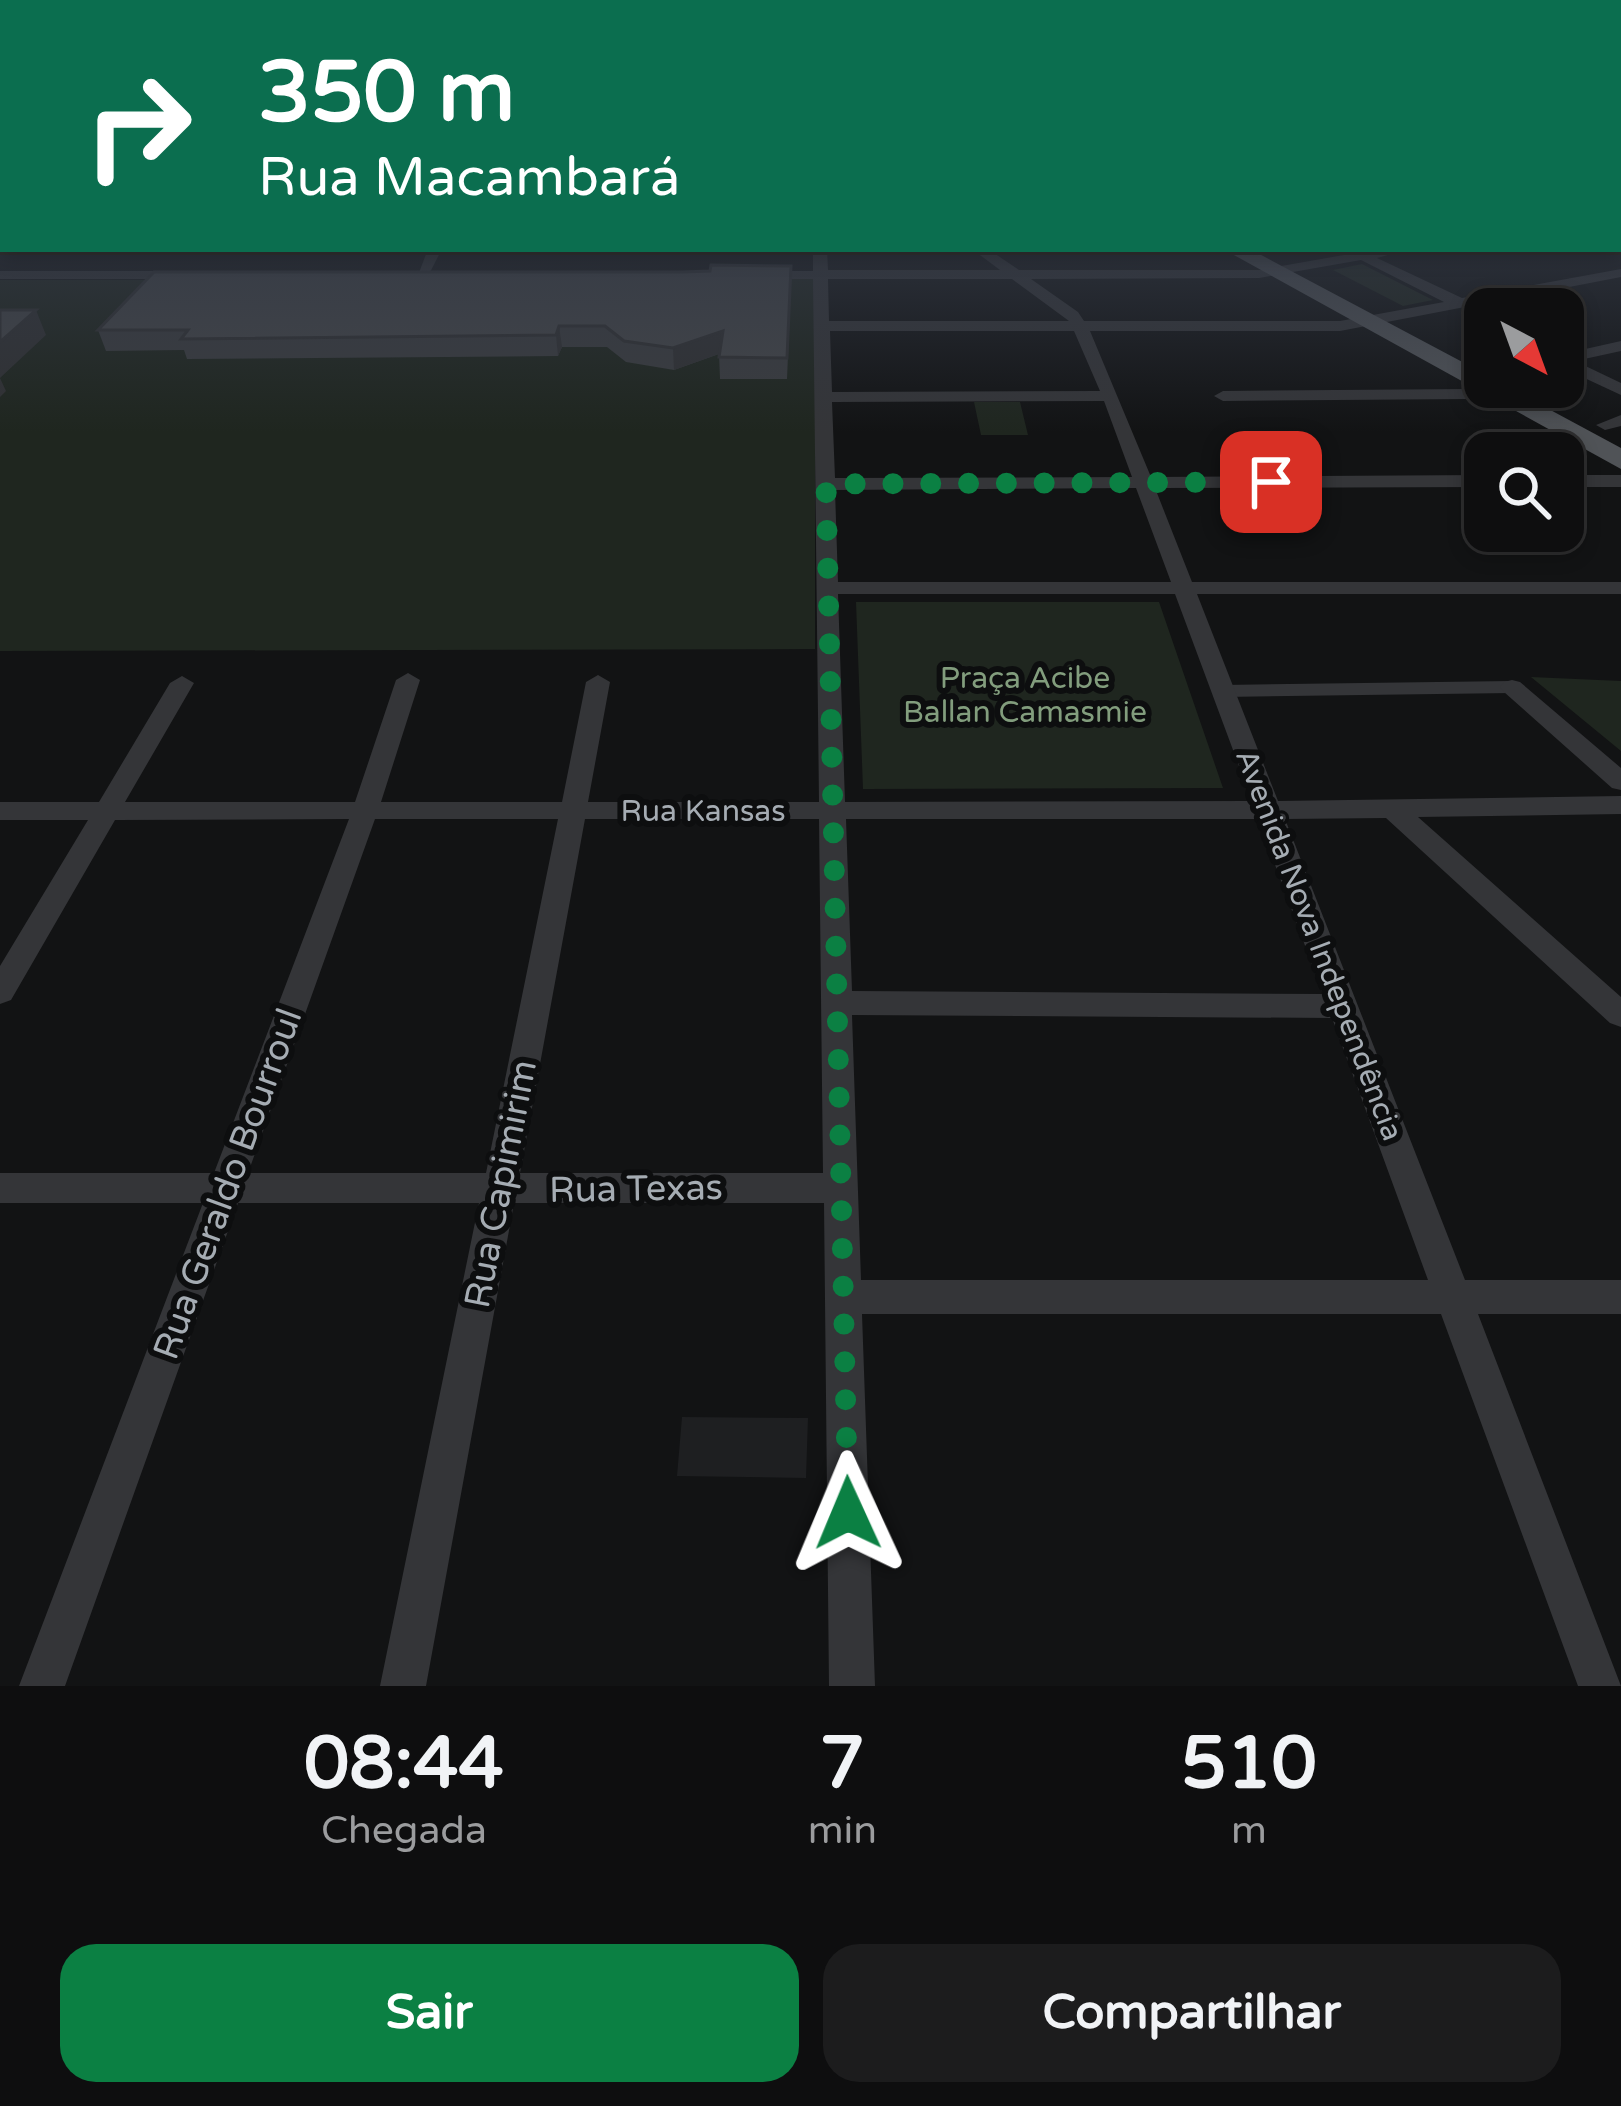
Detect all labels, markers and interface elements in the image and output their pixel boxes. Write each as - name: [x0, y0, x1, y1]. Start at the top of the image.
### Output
- text: 350 m: [258, 43, 515, 144]
- icon: right: [60, 48, 216, 204]
- text: Rua Macambará: [258, 145, 680, 210]
- north arrow: [1464, 288, 1584, 408]
- map controls: [1464, 288, 1584, 552]
- pin: [1220, 431, 1322, 533]
- button: search: [1464, 432, 1584, 552]
- icon: arrive: [1238, 449, 1304, 515]
- park label: Praça Acibe Ballan Camasmie: [903, 660, 1147, 731]
- street label: Avenida Nova Independência: [1227, 744, 1411, 1146]
- street label: Rua Kansas: [620, 793, 786, 830]
- street label: Rua Geraldo Bourroul: [145, 1003, 311, 1365]
- street label: Rua Capimirim: [456, 1056, 546, 1312]
- street label: Rua Texas: [549, 1166, 723, 1212]
- position arrow: [785, 1450, 911, 1576]
- text: 08:44: [304, 1721, 504, 1808]
- text: 7: [820, 1721, 865, 1808]
- text: 510: [1181, 1721, 1317, 1808]
- text: Chegada: [321, 1807, 487, 1854]
- text: min: [808, 1807, 877, 1854]
- text: m: [1231, 1807, 1267, 1854]
- button: Sair: [60, 1944, 799, 2082]
- button: Compartilhar: [823, 1944, 1561, 2082]

